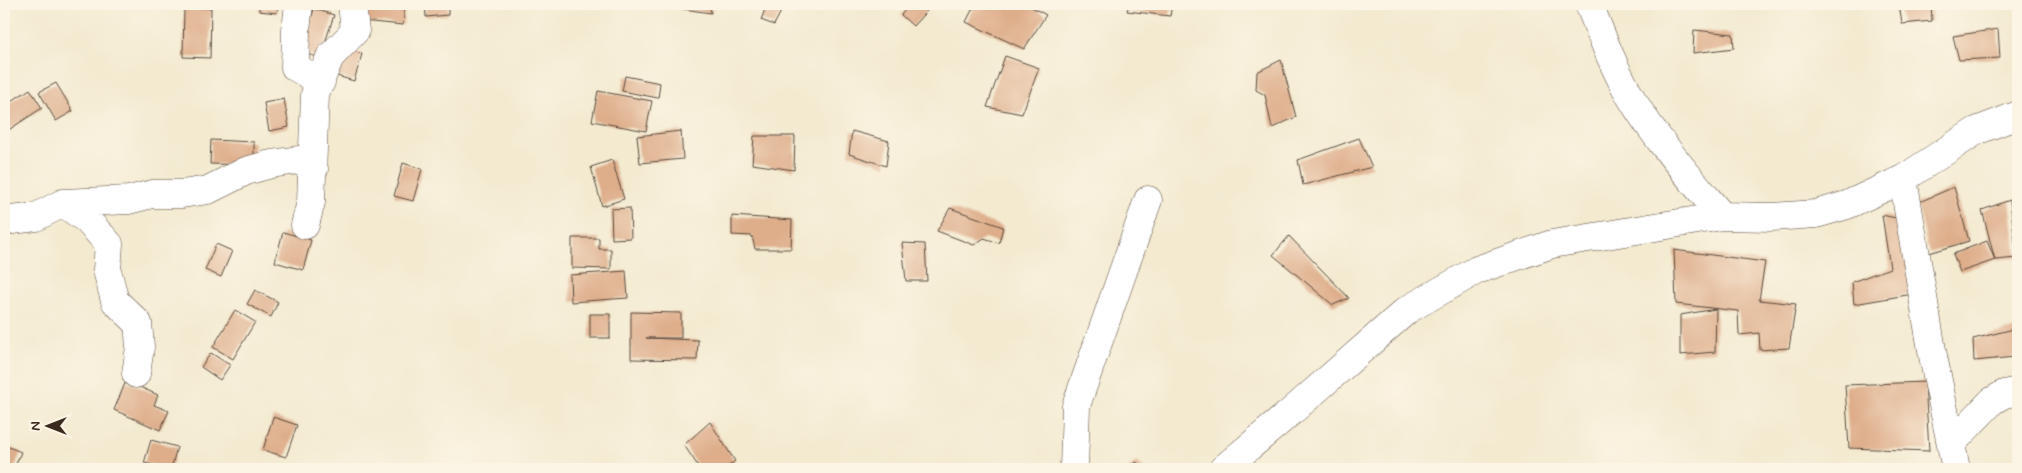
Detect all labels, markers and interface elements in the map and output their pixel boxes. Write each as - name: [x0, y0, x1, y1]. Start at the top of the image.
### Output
- north arrow: [22, 400, 72, 450]
- text: N: [27, 421, 45, 431]

